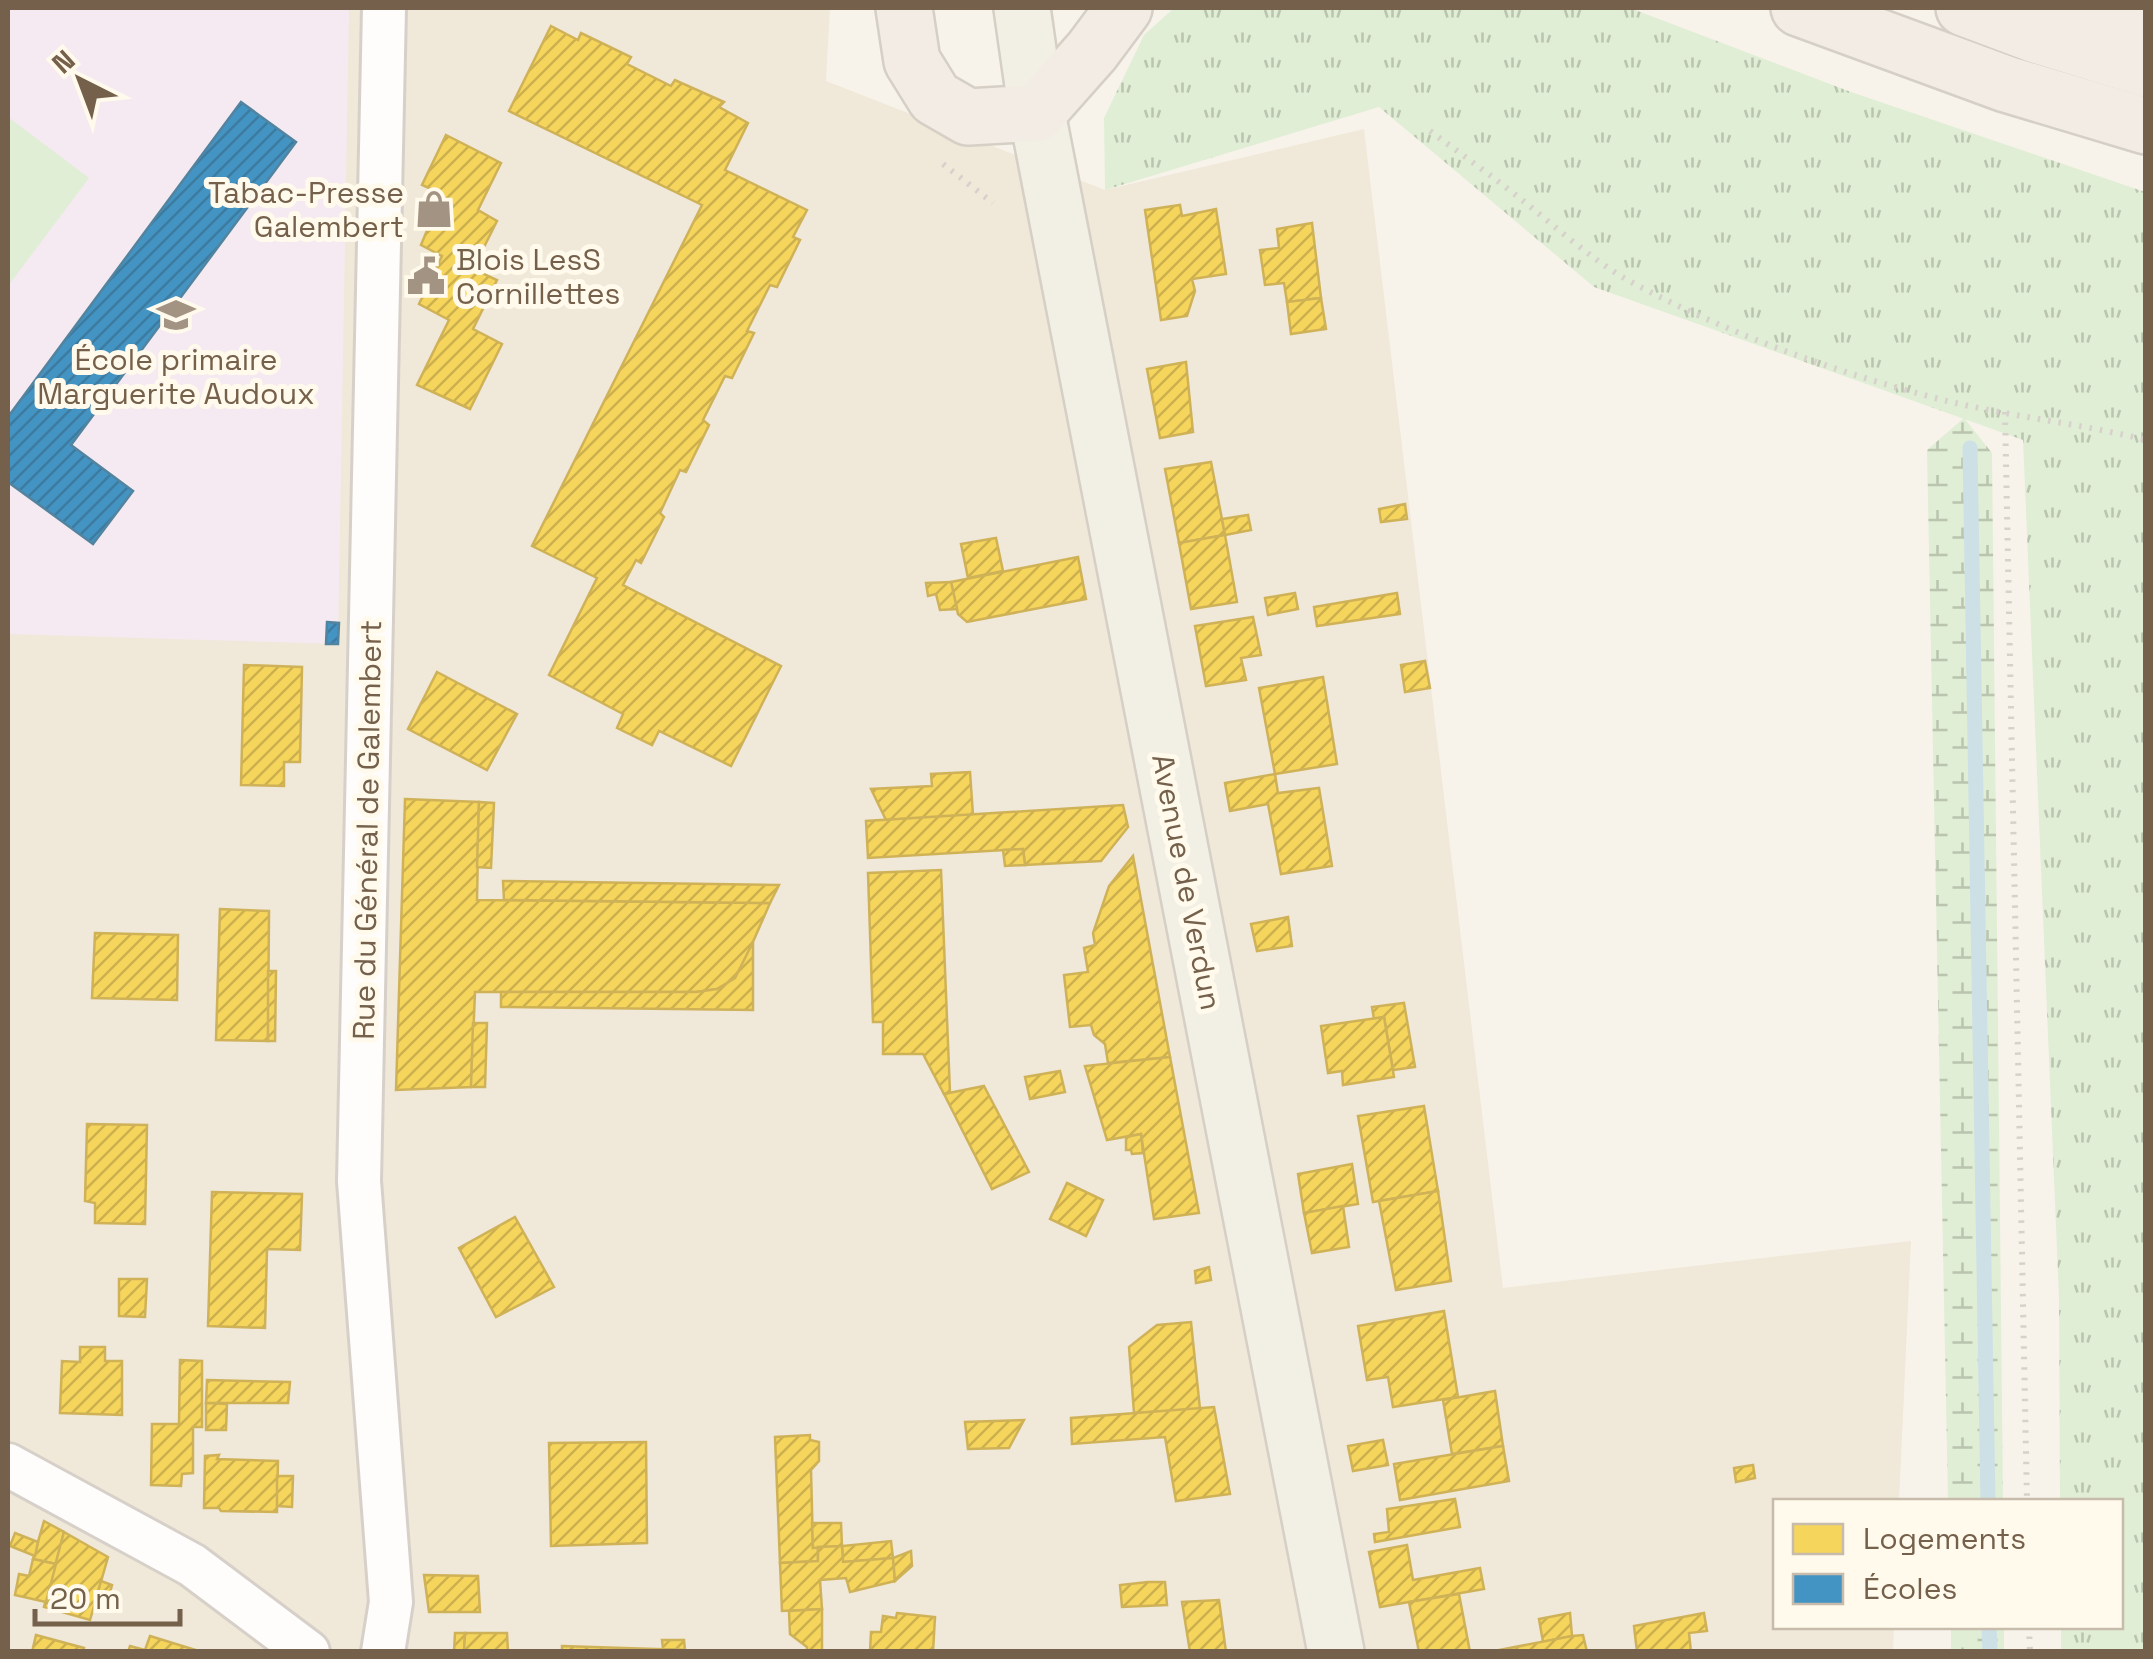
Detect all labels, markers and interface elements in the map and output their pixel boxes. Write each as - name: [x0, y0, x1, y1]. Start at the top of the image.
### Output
- north arrow: [30, 30, 130, 130]
- text: N: [44, 42, 82, 81]
- place label: Tabac-Presse Galembert: [208, 173, 404, 246]
- shop icon: Tabac-Presse Galembert: [413, 188, 455, 230]
- place label: Blois LesS Cornillettes: [456, 240, 620, 313]
- public building icon: Blois LesS Cornillettes: [405, 255, 447, 297]
- school or university icon: École primaire Marguerite Audoux: [155, 294, 197, 336]
- place label: École primaire Marguerite Audoux: [37, 340, 315, 413]
- street label: Rue du Général de Galembert: [344, 620, 390, 1040]
- street label: Avenue de Verdun: [1143, 751, 1231, 1013]
- legend: [1773, 1499, 2123, 1629]
- text: Logements: [1863, 1519, 2026, 1558]
- scale bar: [35, 1564, 180, 1626]
- text: Écoles: [1863, 1569, 1957, 1608]
- text: 20 m: [50, 1579, 121, 1618]

